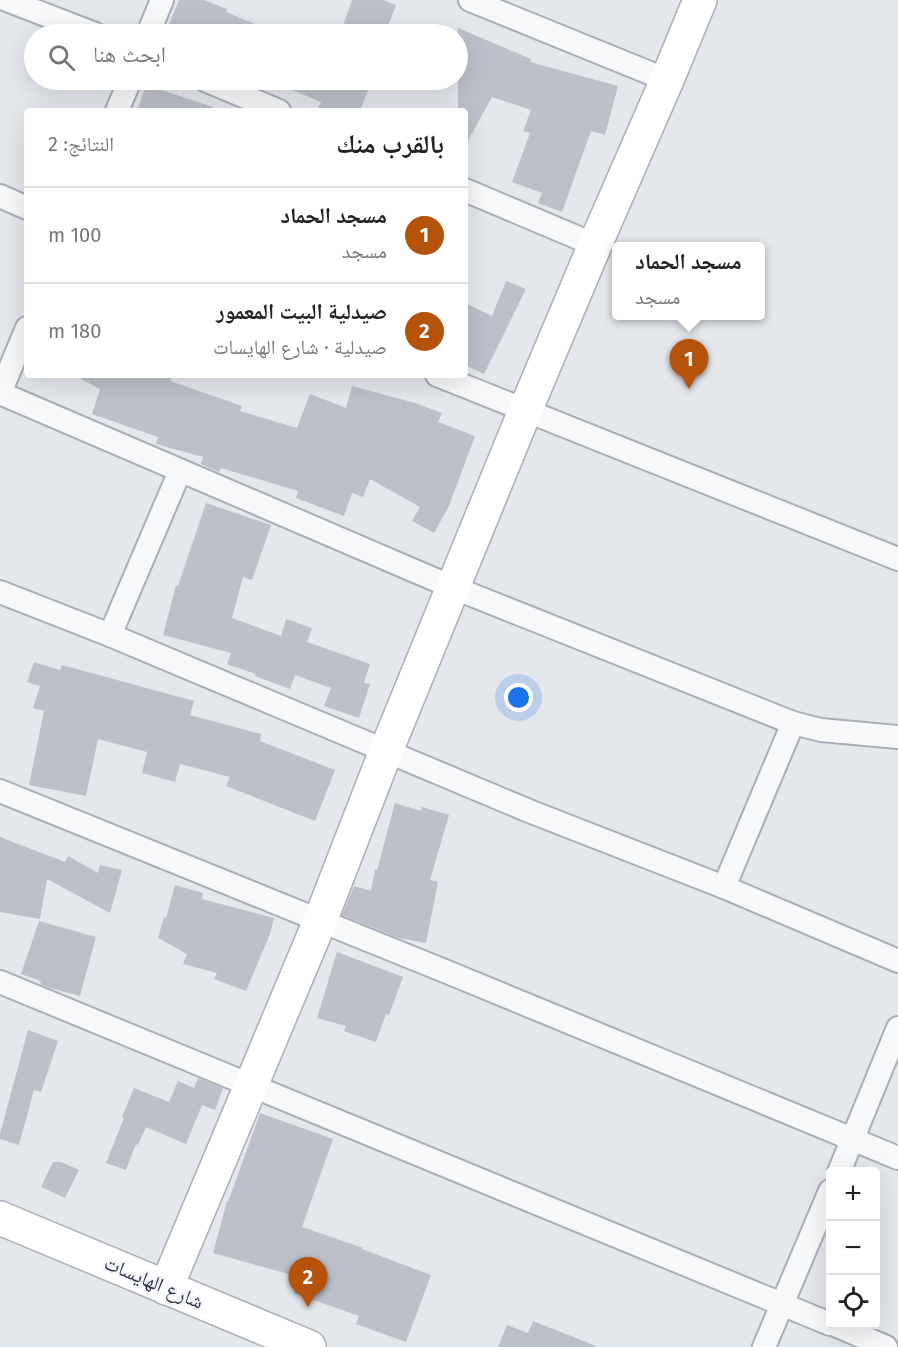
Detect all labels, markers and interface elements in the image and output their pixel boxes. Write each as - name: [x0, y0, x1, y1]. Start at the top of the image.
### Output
- search box: [24, 24, 468, 90]
- icon: search: [45, 41, 78, 74]
- text: ابحث هنا: [93, 41, 166, 68]
- text: بالقرب منك: [336, 129, 444, 160]
- text: النتائج: 2: [48, 132, 114, 156]
- text: مسجد الحماد: [280, 202, 387, 229]
- text: 100 m: [48, 223, 101, 247]
- text: 1: [420, 223, 429, 247]
- text: مسجد: [342, 239, 387, 263]
- popup: [612, 242, 765, 320]
- text: مسجد الحماد: [635, 248, 742, 275]
- text: مسجد: [635, 285, 680, 309]
- text: صيدلية البيت المعمور: [216, 298, 387, 325]
- text: 180 m: [48, 319, 101, 343]
- text: 2: [419, 319, 430, 343]
- text: صيدلية · شارع الهايسات: [213, 335, 387, 359]
- pin: 1: [670, 340, 708, 389]
- your location: [504, 683, 533, 712]
- map controls: [826, 1167, 880, 1329]
- button: +: [826, 1167, 880, 1221]
- button: −: [826, 1221, 880, 1275]
- street label: شارع الهايسات: [100, 1250, 207, 1315]
- pin: 2: [288, 1258, 328, 1307]
- button: locate: [826, 1275, 880, 1329]

